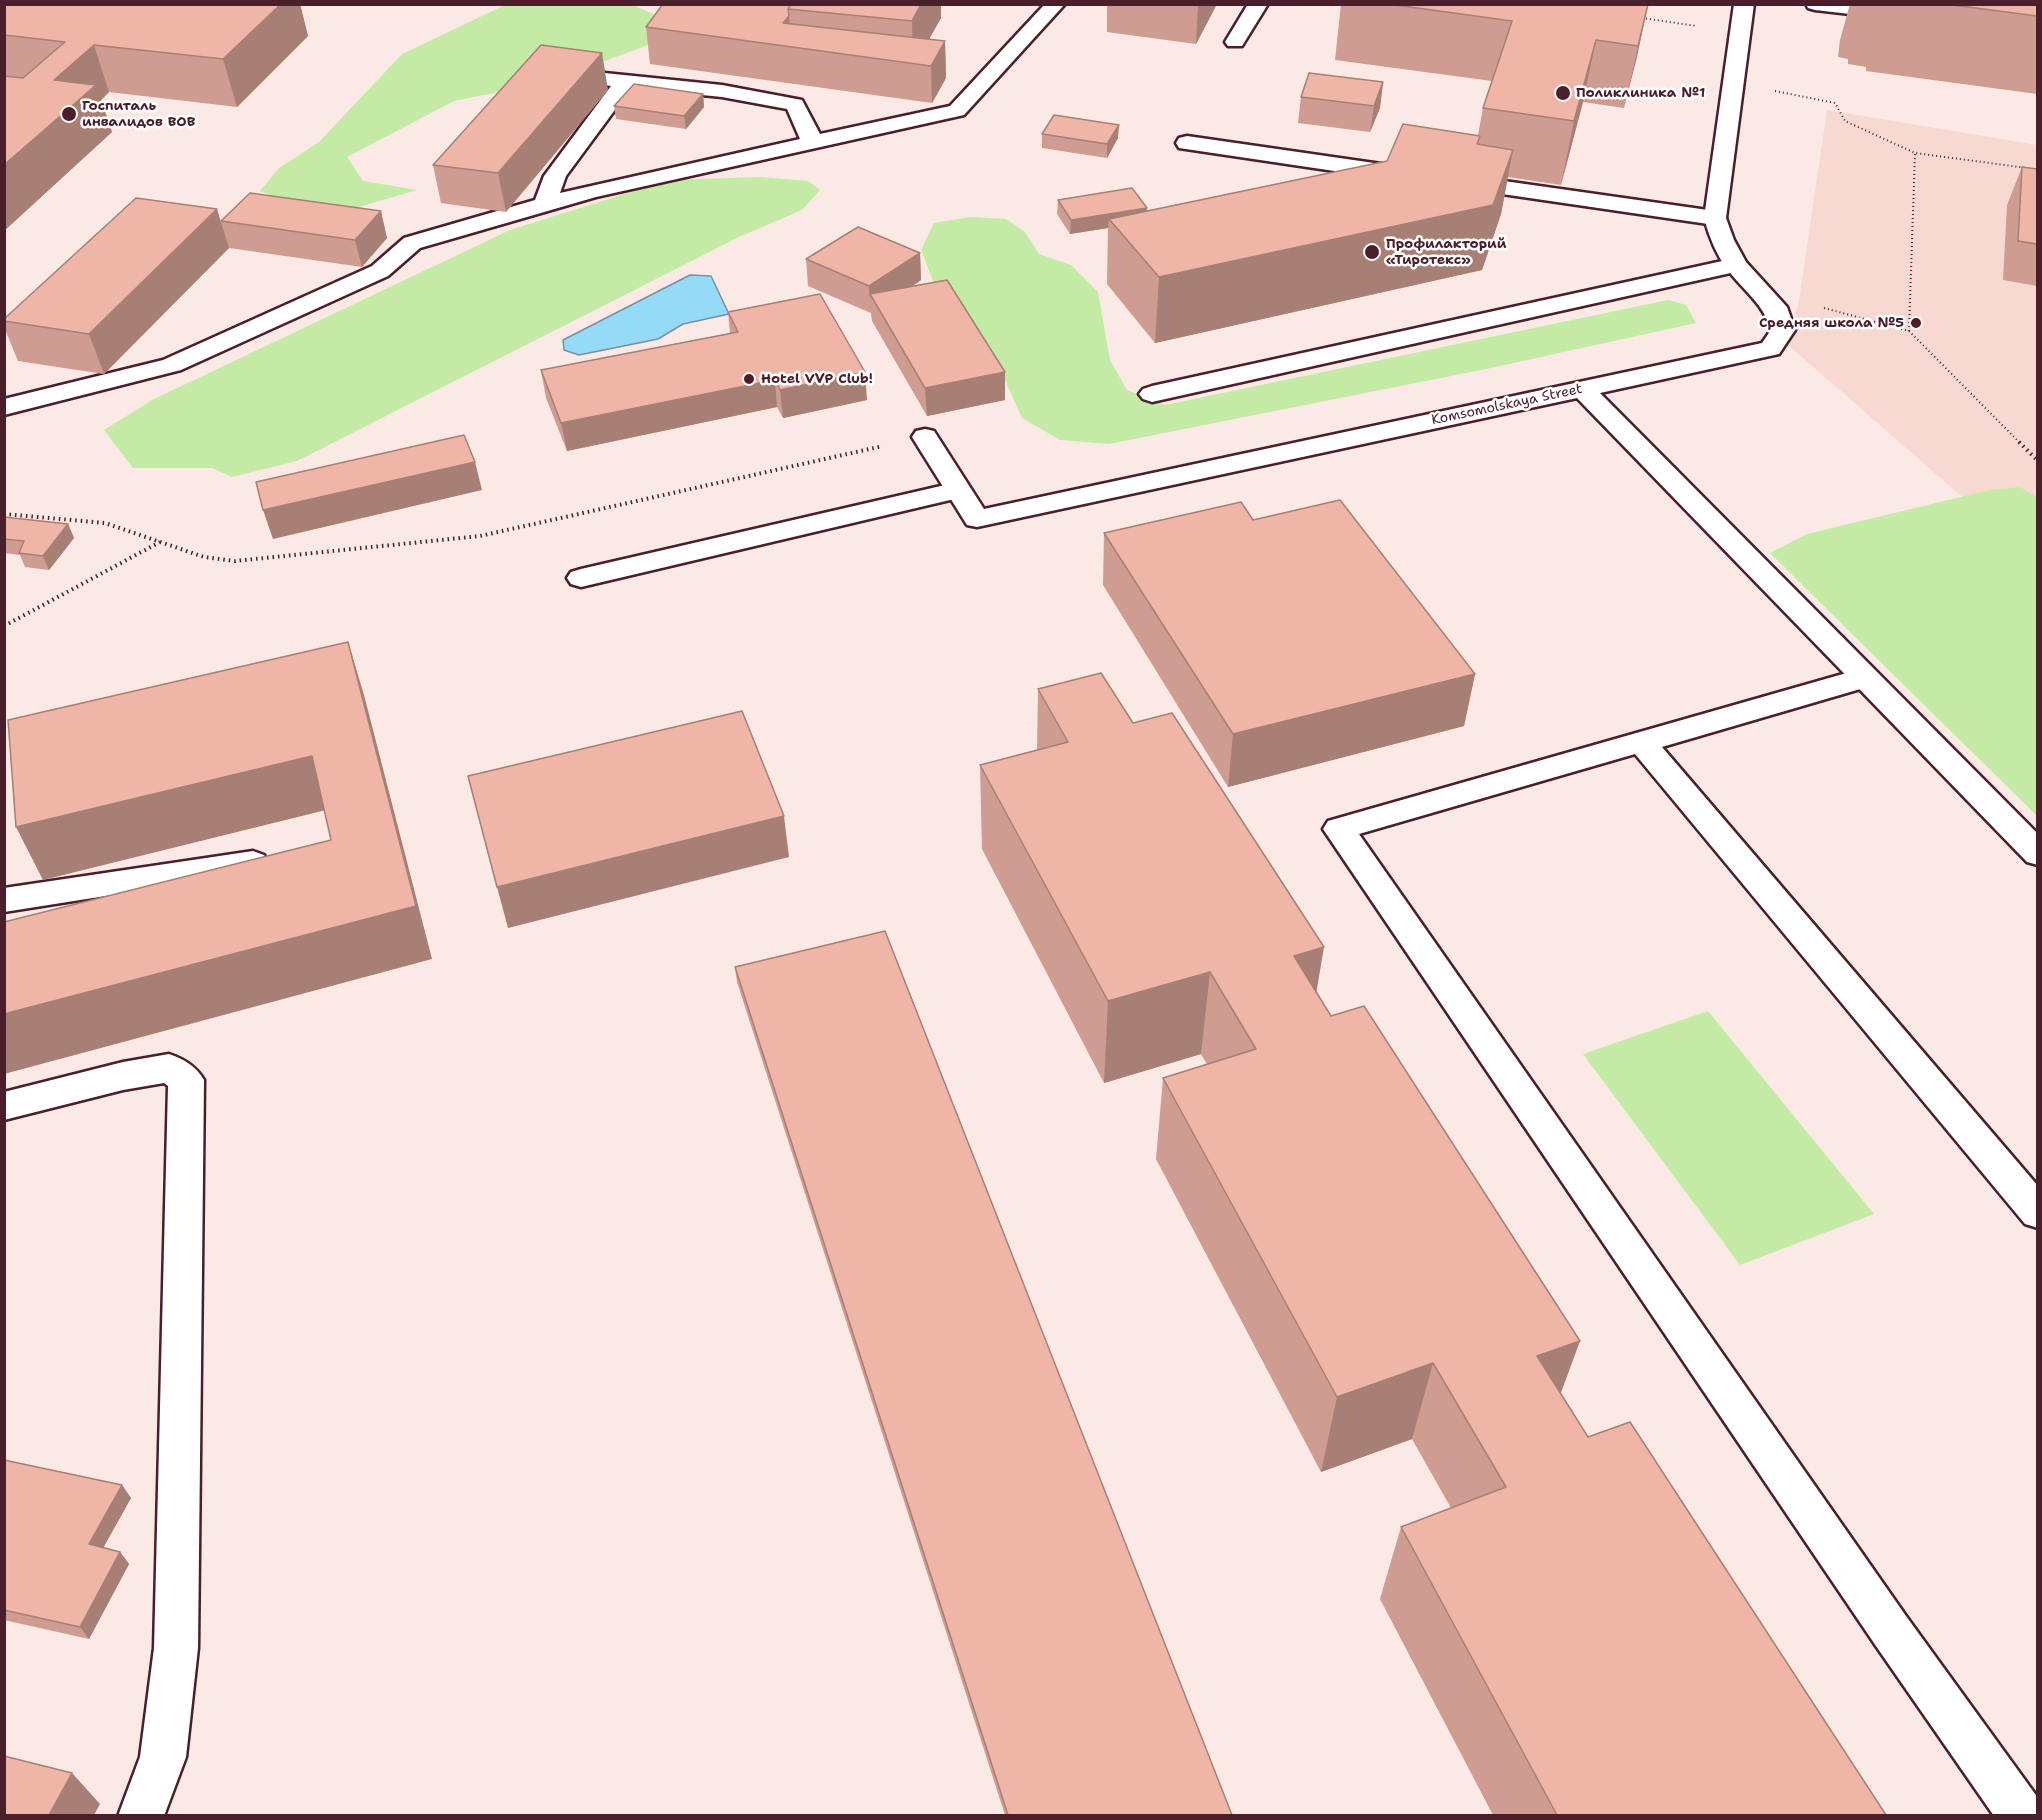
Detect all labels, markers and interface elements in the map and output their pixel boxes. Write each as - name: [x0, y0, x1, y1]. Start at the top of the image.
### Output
- marker: Поликлиника №1: [1554, 84, 1572, 102]
- place label: Поликлиника №1: [1576, 85, 1705, 101]
- place label: Госпиталь инвалидов ВОВ: [82, 98, 195, 130]
- marker: Госпиталь инвалидов ВОВ: [60, 105, 78, 123]
- place label: Профилакторий «Тиротекс»: [1386, 236, 1506, 268]
- marker: Профилакторий «Тиротекс»: [1363, 243, 1381, 261]
- place label: Средняя школа №5: [1759, 315, 1904, 331]
- marker: Средняя школа №5: [1909, 316, 1923, 330]
- place label: Hotel VVP Club!: [761, 371, 873, 387]
- marker: Hotel VVP Club!: [742, 372, 756, 386]
- street label: Komsomolskaya Street: [1430, 381, 1584, 429]

